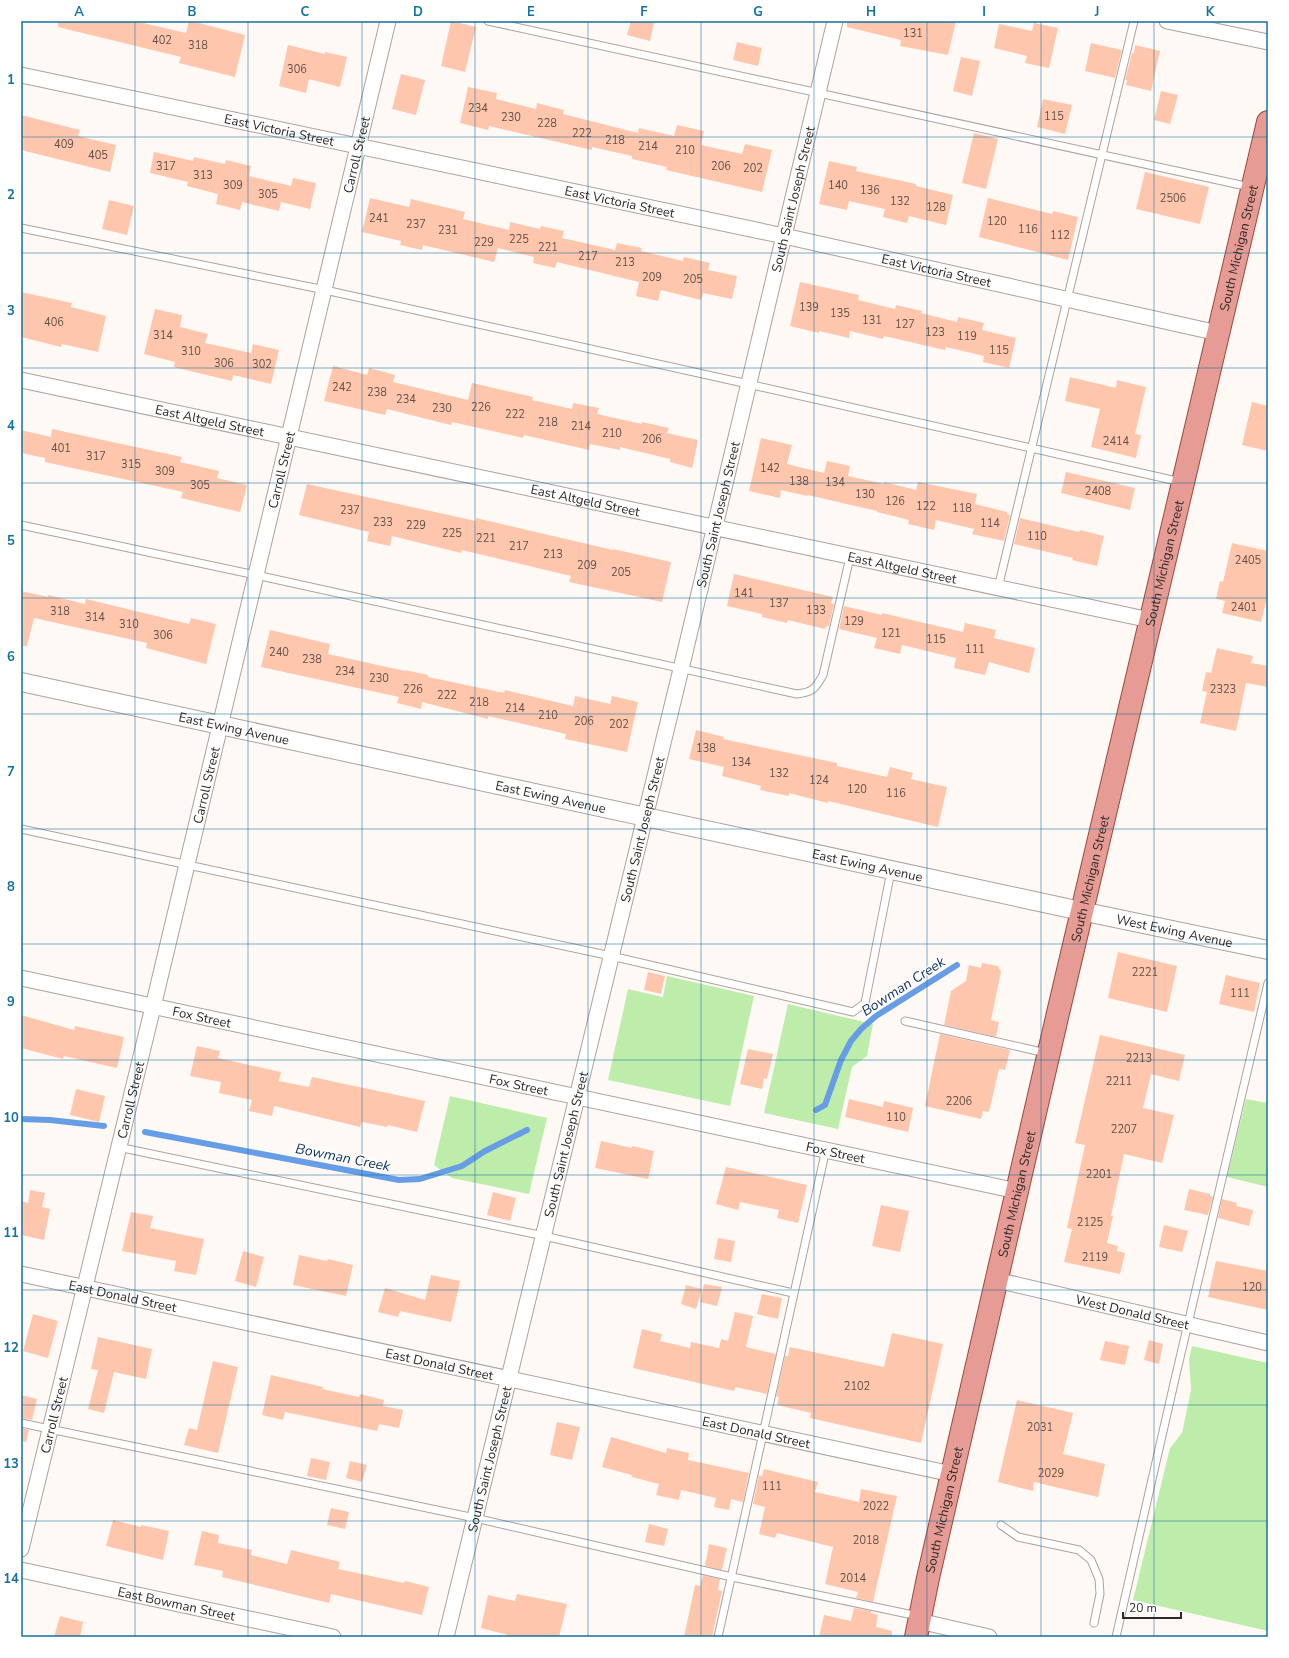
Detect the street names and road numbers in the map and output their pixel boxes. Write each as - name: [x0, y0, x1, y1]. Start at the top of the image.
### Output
- street label: East Victoria Street: [223, 110, 336, 151]
- street label: Carroll Street: [339, 114, 375, 195]
- street label: South Saint Joseph Street: [768, 124, 820, 274]
- street label: East Victoria Street: [563, 182, 677, 223]
- street label: South Michigan Street: [1216, 183, 1263, 313]
- street label: East Victoria Street: [880, 250, 993, 292]
- street label: East Altgeld Street: [153, 401, 266, 442]
- street label: Carroll Street: [264, 429, 300, 510]
- street label: South Saint Joseph Street: [693, 439, 745, 589]
- street label: East Altgeld Street: [529, 481, 642, 521]
- street label: South Michigan Street: [1141, 498, 1189, 628]
- street label: East Altgeld Street: [846, 548, 959, 589]
- street label: East Ewing Avenue: [177, 708, 291, 750]
- street label: Carroll Street: [189, 745, 225, 826]
- street label: South Saint Joseph Street: [617, 754, 670, 904]
- street label: East Ewing Avenue: [494, 777, 608, 818]
- street label: South Michigan Street: [1067, 814, 1114, 944]
- street label: East Ewing Avenue: [810, 845, 924, 887]
- street label: West Ewing Avenue: [1114, 911, 1234, 952]
- street label: Fox Street: [171, 1003, 233, 1033]
- street label: Carroll Street: [113, 1060, 149, 1141]
- street label: South Saint Joseph Street: [540, 1069, 593, 1219]
- street label: Fox Street: [487, 1070, 550, 1101]
- street label: South Michigan Street: [994, 1129, 1041, 1259]
- street label: Fox Street: [804, 1138, 867, 1168]
- street label: East Donald Street: [67, 1276, 179, 1317]
- street label: West Donald Street: [1074, 1291, 1191, 1335]
- street label: East Donald Street: [384, 1345, 495, 1385]
- street label: Carroll Street: [37, 1374, 73, 1455]
- street label: South Saint Joseph Street: [464, 1384, 517, 1534]
- street label: East Donald Street: [700, 1413, 812, 1453]
- street label: South Michigan Street: [921, 1445, 968, 1575]
- street label: East Bowman Street: [116, 1583, 237, 1626]

